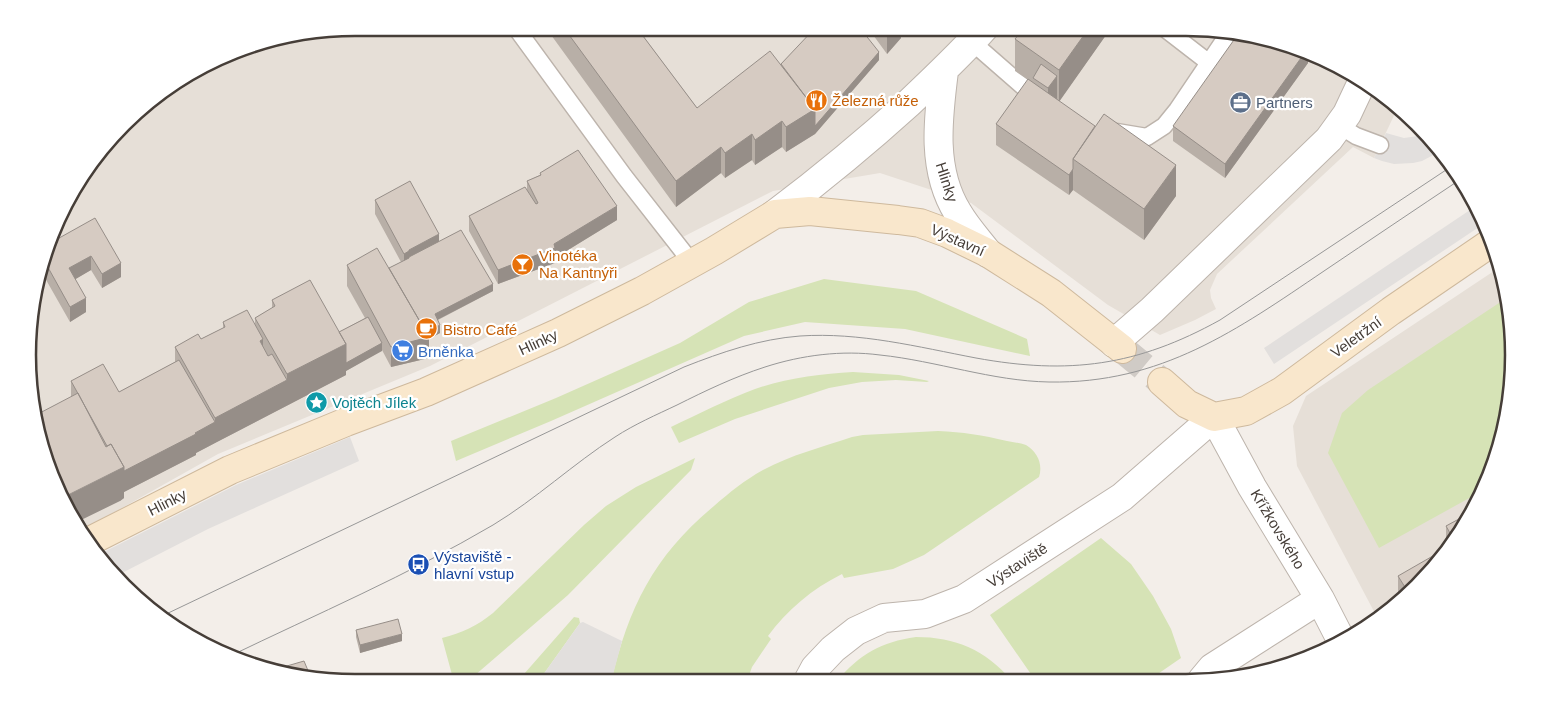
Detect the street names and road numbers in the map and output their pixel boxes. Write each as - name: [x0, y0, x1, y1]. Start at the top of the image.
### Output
- street label: Hlinky: [933, 160, 962, 205]
- street label: Výstavní: [928, 221, 988, 260]
- street label: Veletržní: [1327, 312, 1385, 361]
- street label: Hlinky: [516, 325, 561, 358]
- street label: Hlinky: [145, 485, 189, 519]
- street label: Křížkovského: [1248, 486, 1308, 572]
- street label: Výstaviště: [984, 539, 1050, 591]

